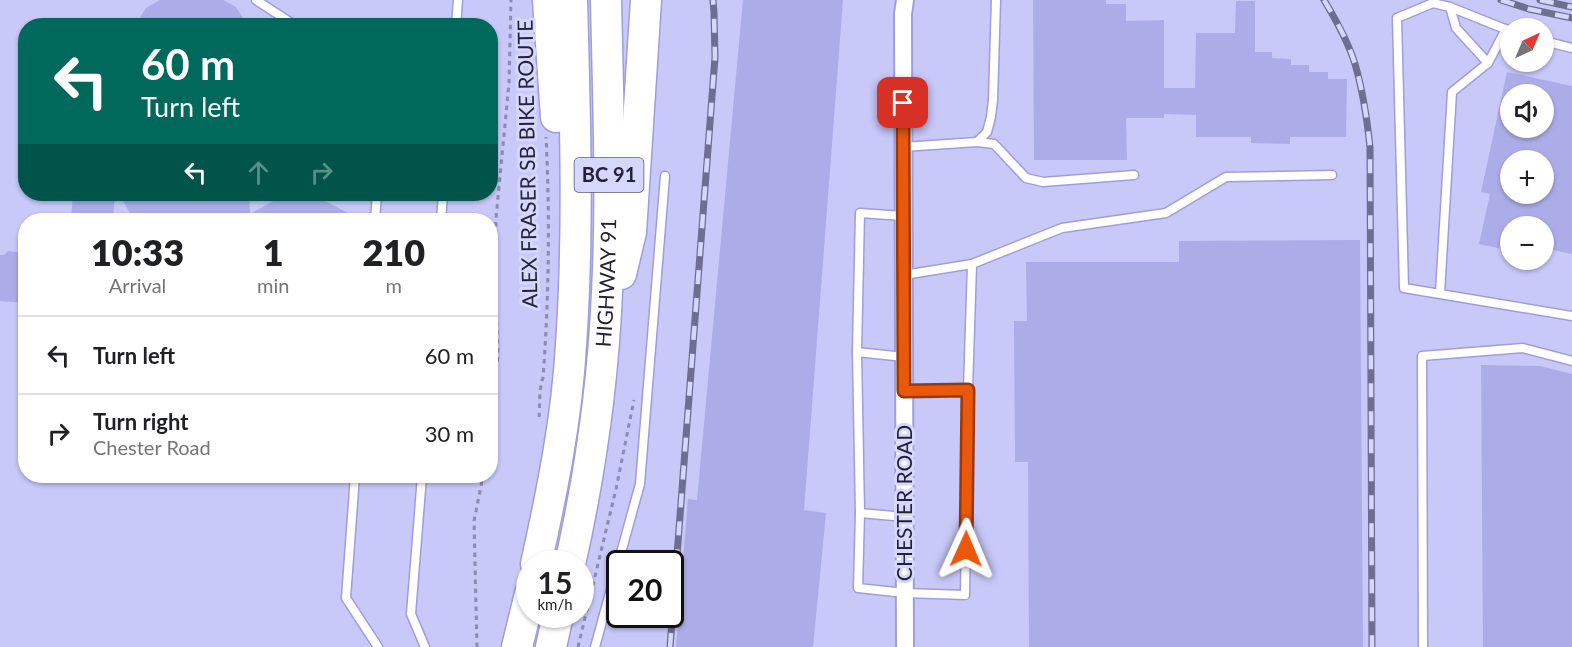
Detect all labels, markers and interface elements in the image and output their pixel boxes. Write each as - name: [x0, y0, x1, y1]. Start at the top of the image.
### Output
- north arrow: [1500, 18, 1554, 72]
- map controls: [1500, 18, 1554, 270]
- street label: ALEX FRASER SB BIKE ROUTE: [511, 20, 542, 308]
- text: 60 m: [141, 39, 235, 89]
- icon: left: [42, 42, 120, 120]
- pin: [877, 77, 928, 128]
- button: sound: [1500, 84, 1554, 138]
- icon: arrive: [886, 86, 919, 119]
- text: Turn left: [141, 90, 240, 123]
- button: +: [1500, 150, 1554, 204]
- icon: left: [179, 156, 212, 189]
- icon: ahead: [242, 156, 275, 189]
- icon: right: [305, 156, 338, 189]
- road number: BC 91: [574, 158, 644, 192]
- button: −: [1500, 216, 1554, 270]
- street label: HIGHWAY 91: [590, 218, 620, 348]
- text: 10:33: [91, 230, 184, 274]
- text: 1: [263, 230, 284, 274]
- text: 210: [362, 230, 425, 274]
- text: Arrival: [109, 273, 166, 297]
- text: min: [257, 273, 289, 297]
- text: m: [385, 273, 402, 297]
- icon: left: [42, 339, 75, 372]
- text: Turn left: [93, 342, 175, 369]
- text: 60 m: [425, 342, 474, 369]
- text: Turn right: [93, 408, 188, 435]
- icon: right: [42, 417, 75, 450]
- text: 30 m: [425, 420, 474, 447]
- street label: CHESTER ROAD: [891, 425, 916, 581]
- text: Chester Road: [93, 435, 211, 459]
- position arrow: [934, 517, 998, 581]
- speed limit sign: 20: [606, 550, 684, 628]
- text: 15: [538, 564, 572, 600]
- text: km/h: [537, 595, 573, 613]

